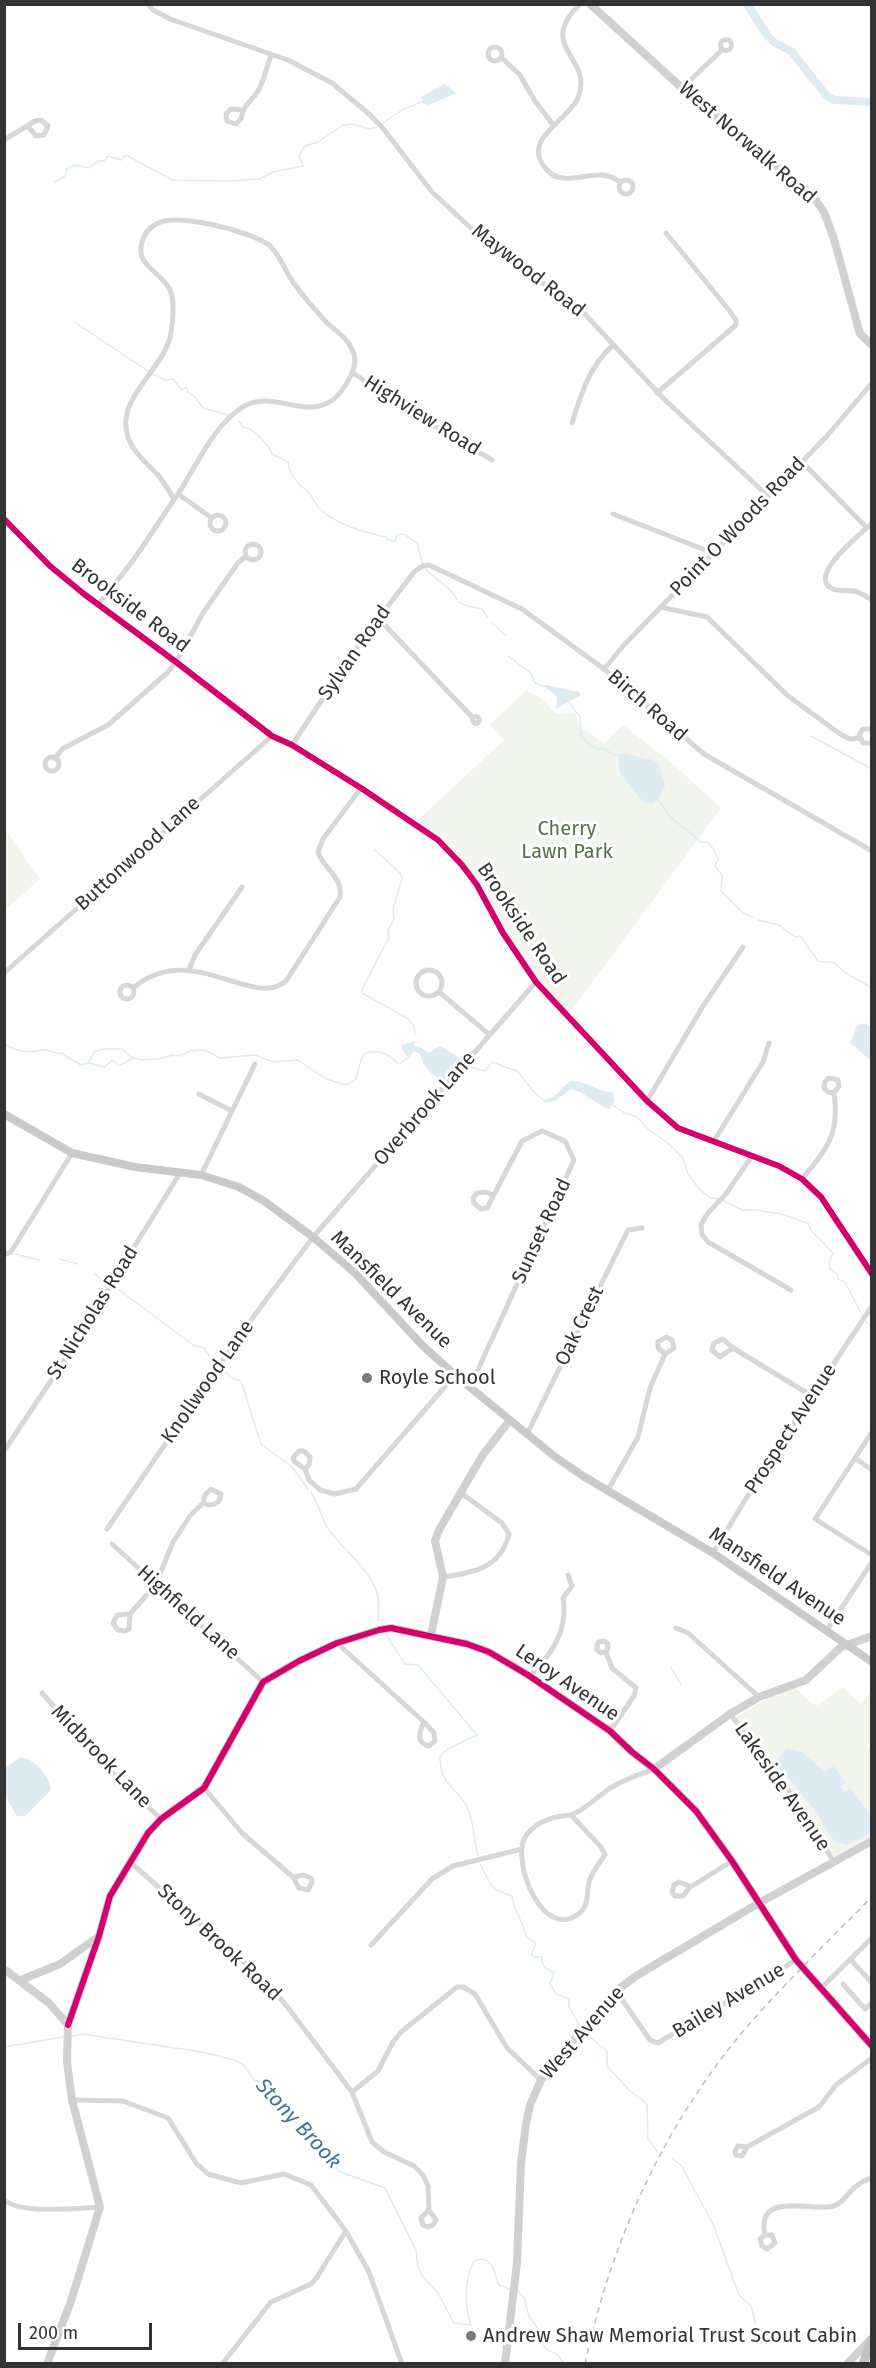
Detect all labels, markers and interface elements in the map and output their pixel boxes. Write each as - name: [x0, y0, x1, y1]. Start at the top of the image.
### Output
- street label: West Norwalk Road: [673, 77, 821, 209]
- street label: Maywood Road: [467, 219, 589, 323]
- street label: Highview Road: [359, 370, 485, 462]
- street label: Point O Woods Road: [665, 452, 811, 602]
- street label: Brookside Road: [66, 554, 194, 658]
- street label: Sylvan Road: [314, 601, 396, 705]
- street label: Birch Road: [602, 665, 692, 747]
- street label: Buttonwood Lane: [71, 792, 205, 916]
- park label: Cherry Lawn Park: [521, 817, 613, 864]
- street label: Brookside Road: [471, 858, 571, 990]
- street label: Overbrook Lane: [369, 1047, 481, 1171]
- street label: Sunset Road: [507, 1175, 577, 1287]
- street label: Mansfield Avenue: [325, 1226, 457, 1354]
- street label: St Nicholas Road: [42, 1242, 144, 1384]
- street label: Oak Crest: [550, 1282, 610, 1370]
- street label: Knollwood Lane: [157, 1316, 259, 1448]
- street label: Prospect Avenue: [740, 1359, 842, 1499]
- place label: Royle School: [379, 1366, 496, 1390]
- marker: Royle School: [360, 1371, 374, 1385]
- street label: Mansfield Avenue: [704, 1523, 850, 1631]
- street label: Highfield Lane: [132, 1561, 244, 1665]
- street label: Leroy Avenue: [510, 1639, 624, 1727]
- street label: Midbrook Lane: [46, 1700, 156, 1814]
- street label: Lakeside Avenue: [729, 1718, 835, 1856]
- street label: Stony Brook Road: [152, 1879, 286, 2007]
- street label: Bailey Avenue: [668, 1958, 790, 2044]
- street label: West Avenue: [536, 1982, 630, 2084]
- water label: Stony Brook: [250, 2074, 346, 2174]
- scale bar: [21, 2311, 154, 2349]
- text: 200 m: [29, 2322, 78, 2344]
- place label: Andrew Shaw Memorial Trust Scout Cabin: [483, 2324, 857, 2348]
- marker: Andrew Shaw Memorial Trust Scout Cabin: [464, 2329, 478, 2343]

